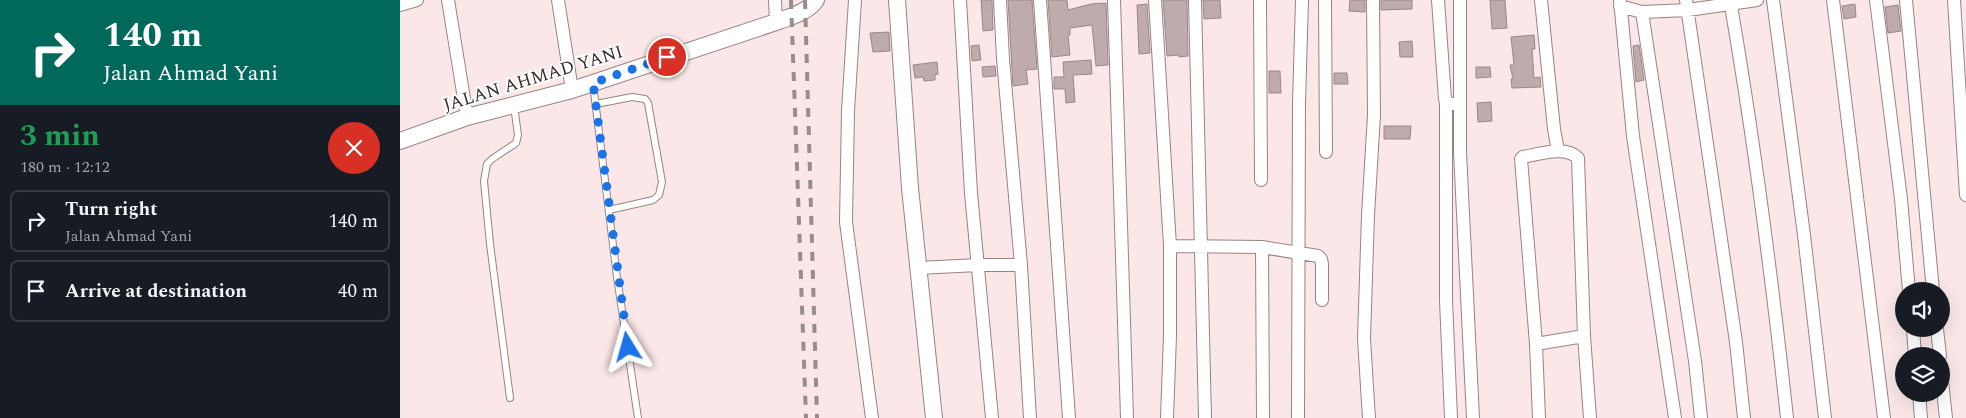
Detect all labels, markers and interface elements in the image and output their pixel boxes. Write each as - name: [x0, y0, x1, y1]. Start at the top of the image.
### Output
- text: 140 m: [103, 9, 202, 62]
- icon: right: [20, 20, 85, 85]
- pin: [646, 36, 688, 78]
- street label: JALAN AHMAD YANI: [440, 38, 626, 119]
- icon: arrive: [653, 43, 681, 71]
- text: Jalan Ahmad Yani: [103, 57, 278, 90]
- text: 3 min: [20, 113, 100, 159]
- button: close: [328, 122, 380, 174]
- text: 180 m · 12:12: [20, 155, 110, 179]
- text: Turn right: [65, 195, 158, 224]
- icon: right: [22, 207, 50, 235]
- text: 140 m: [328, 207, 378, 236]
- text: Jalan Ahmad Yani: [65, 224, 192, 248]
- icon: arrive: [22, 277, 50, 305]
- text: Arrive at destination: [65, 277, 247, 306]
- text: 40 m: [338, 277, 378, 306]
- map controls: [1895, 282, 1950, 402]
- button: sound: [1895, 282, 1950, 337]
- position arrow: [601, 320, 653, 372]
- button: layers: [1895, 347, 1950, 402]

